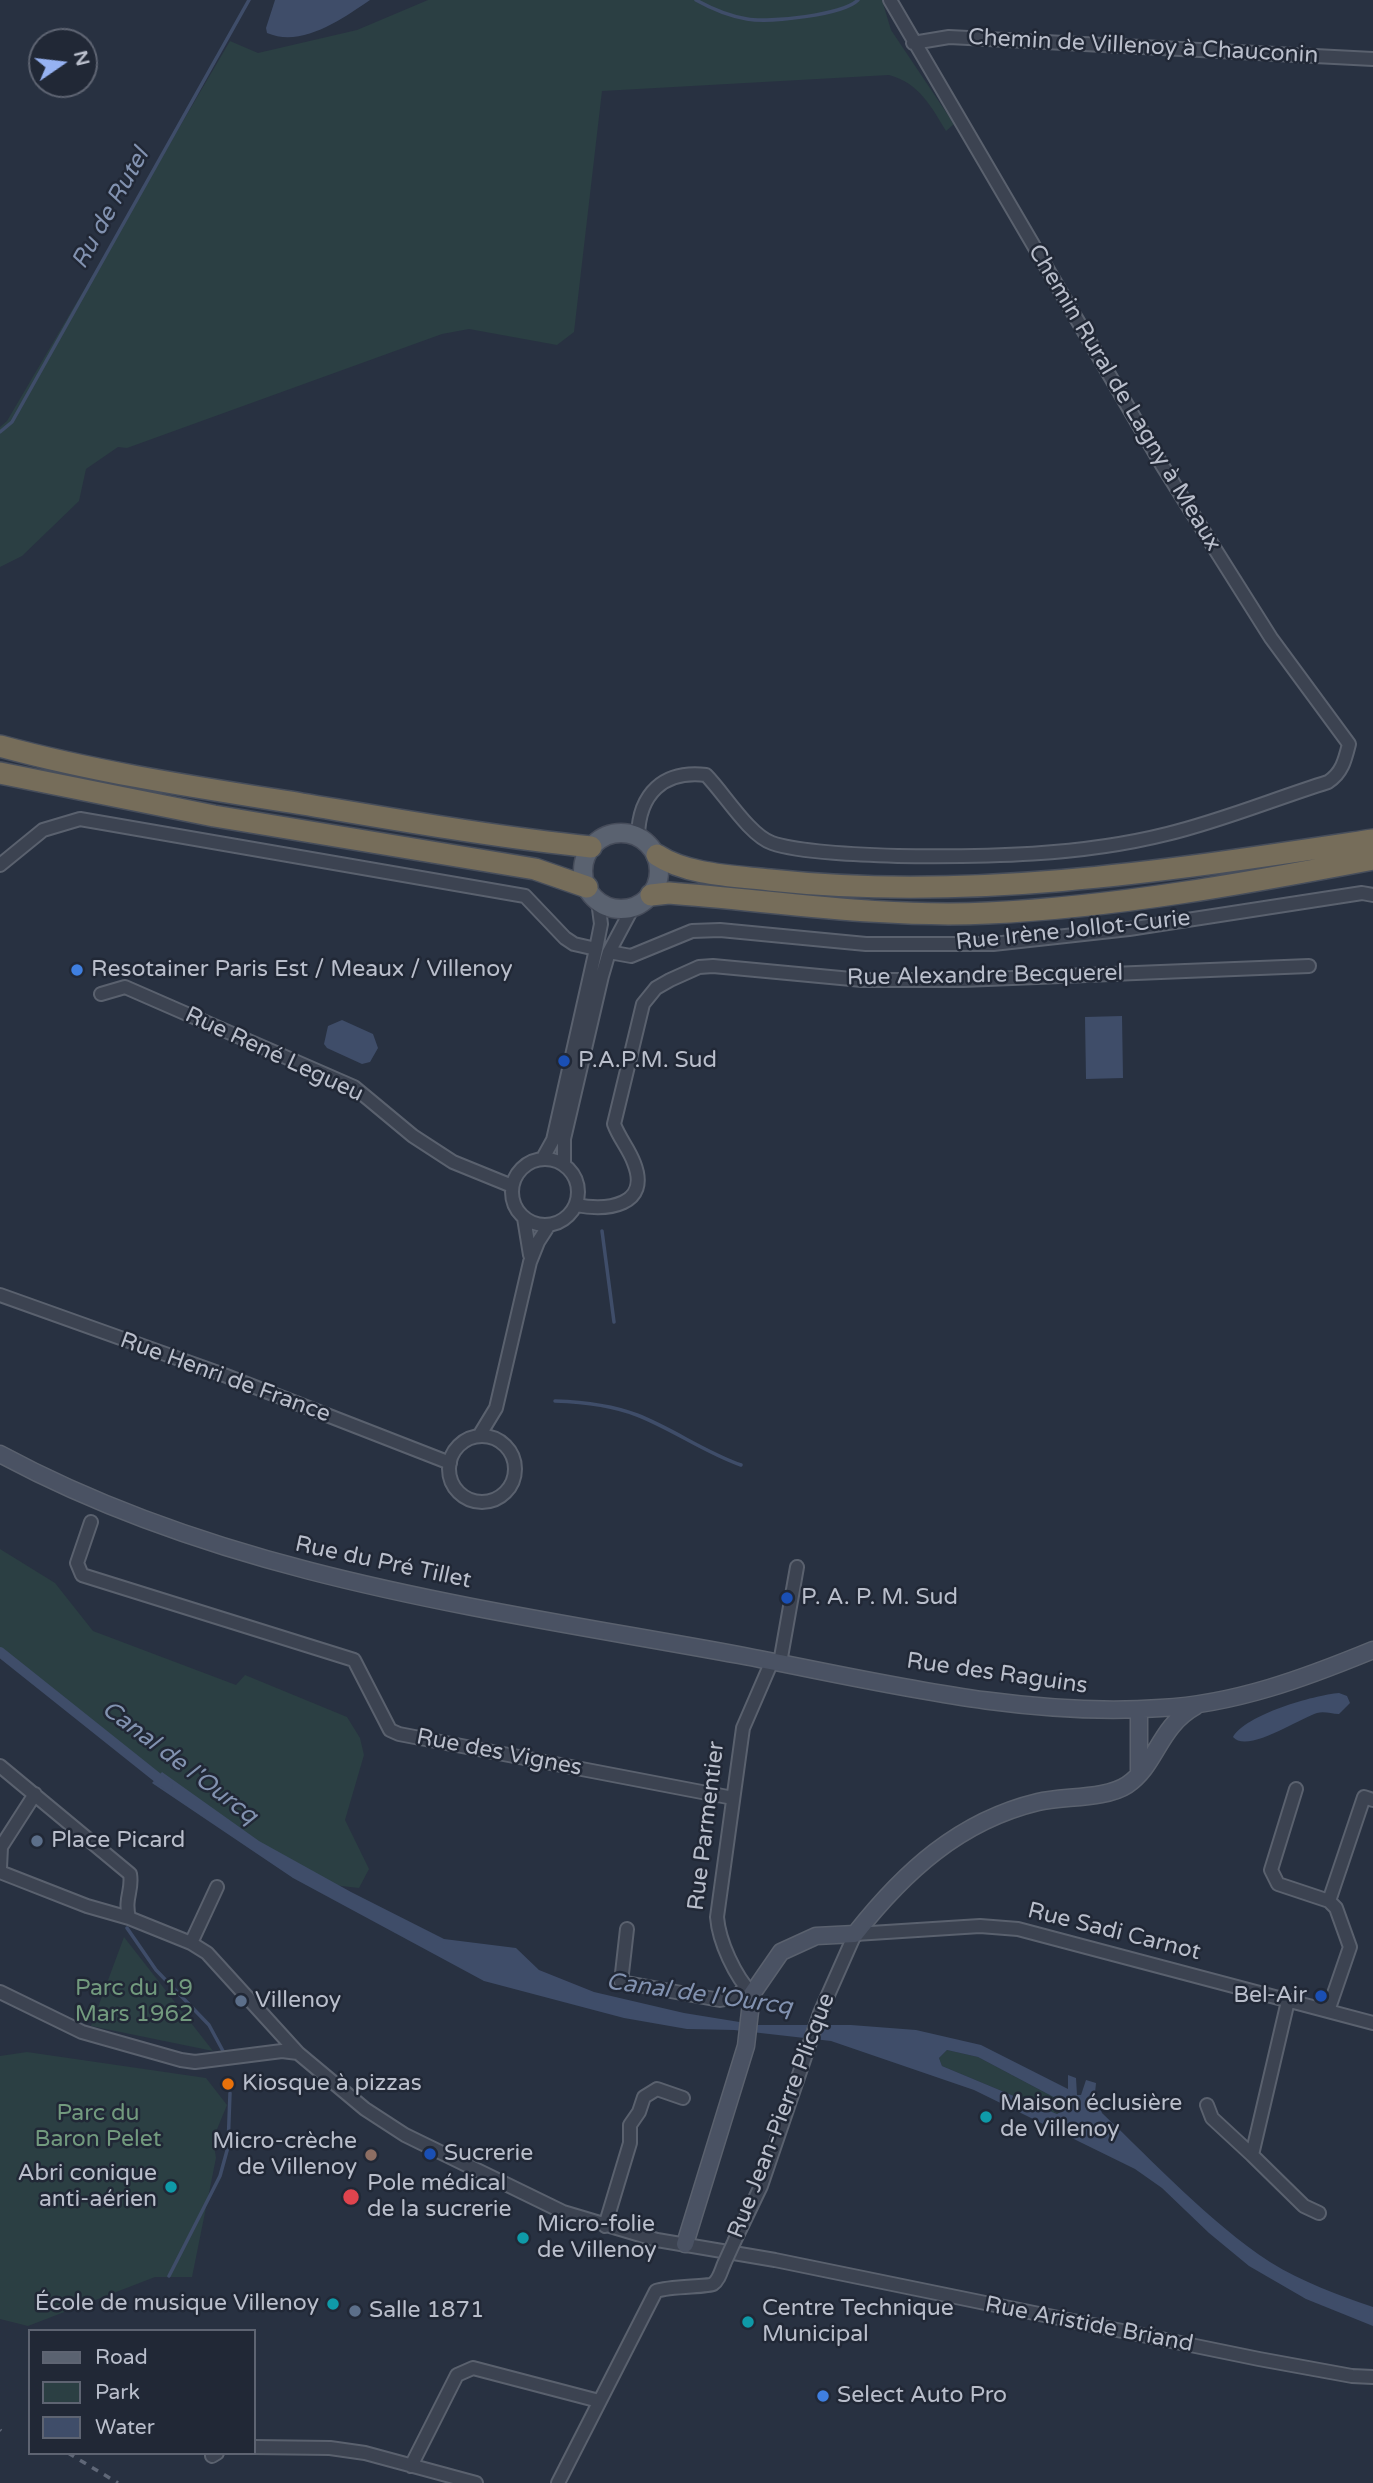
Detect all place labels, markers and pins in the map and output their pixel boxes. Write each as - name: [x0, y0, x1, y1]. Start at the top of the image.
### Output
- place label: Resotainer Paris Est / Meaux / Villenoy: [91, 956, 512, 984]
- marker: Resotainer Paris Est / Meaux / Villenoy: [69, 962, 85, 978]
- place label: P.A.P.M. Sud: [578, 1047, 717, 1075]
- marker: P.A.P.M. Sud: [556, 1053, 572, 1069]
- place label: P. A. P. M. Sud: [801, 1584, 958, 1612]
- marker: P. A. P. M. Sud: [779, 1590, 795, 1606]
- place label: Place Picard: [51, 1827, 185, 1855]
- marker: Place Picard: [29, 1833, 45, 1849]
- place label: Bel-Air: [1233, 1982, 1307, 2010]
- place label: Villenoy: [255, 1987, 341, 2015]
- marker: Bel-Air: [1313, 1988, 1329, 2004]
- marker: Villenoy: [233, 1993, 249, 2009]
- place label: Kiosque à pizzas: [242, 2070, 422, 2098]
- marker: Kiosque à pizzas: [220, 2076, 236, 2092]
- place label: Maison éclusière de Villenoy: [1000, 2090, 1182, 2144]
- marker: Maison éclusière de Villenoy: [978, 2109, 994, 2125]
- place label: Micro-crèche de Villenoy: [212, 2128, 357, 2182]
- place label: Sucrerie: [444, 2140, 533, 2168]
- marker: Sucrerie: [422, 2146, 438, 2162]
- marker: Micro-crèche de Villenoy: [363, 2147, 379, 2163]
- place label: Abri conique anti-aérien: [18, 2160, 157, 2214]
- place label: Pole médical de la sucrerie: [367, 2170, 511, 2224]
- marker: Abri conique anti-aérien: [163, 2179, 179, 2195]
- marker: Pole médical de la sucrerie: [341, 2187, 361, 2207]
- place label: Micro-folie de Villenoy: [537, 2211, 657, 2265]
- marker: Micro-folie de Villenoy: [515, 2230, 531, 2246]
- place label: École de musique Villenoy: [35, 2290, 319, 2318]
- place label: Centre Technique Municipal: [762, 2295, 954, 2349]
- marker: École de musique Villenoy: [325, 2296, 341, 2312]
- place label: Salle 1871: [369, 2297, 484, 2325]
- marker: Salle 1871: [347, 2303, 363, 2319]
- marker: Centre Technique Municipal: [740, 2314, 756, 2330]
- place label: Select Auto Pro: [837, 2382, 1007, 2410]
- marker: Select Auto Pro: [815, 2388, 831, 2404]

